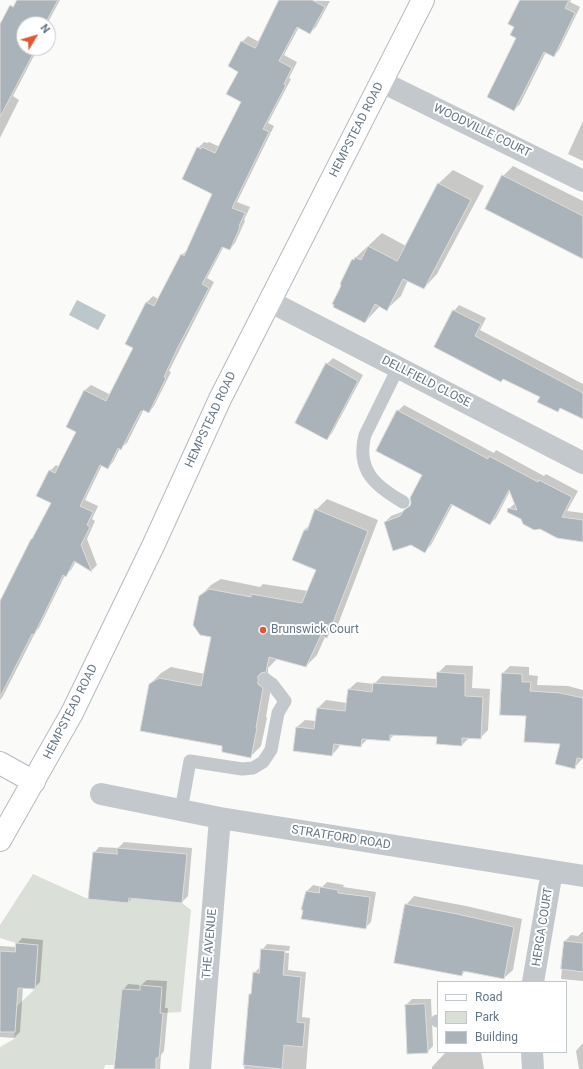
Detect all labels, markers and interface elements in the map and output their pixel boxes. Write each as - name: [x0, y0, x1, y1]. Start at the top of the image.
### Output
- north arrow: [16, 16, 56, 56]
- text: N: [38, 22, 53, 36]
- street label: HEMPSTEAD ROAD: [327, 80, 387, 180]
- street label: WOODVILLE COURT: [431, 101, 533, 161]
- street label: DELLFIELD CLOSE: [379, 353, 473, 411]
- street label: HEMPSTEAD ROAD: [182, 370, 240, 470]
- place label: Brunswick Court: [271, 623, 359, 637]
- marker: Brunswick Court: [258, 625, 268, 635]
- street label: HEMPSTEAD ROAD: [41, 662, 101, 762]
- street label: STRATFORD ROAD: [290, 823, 392, 853]
- street label: HERGA COURT: [530, 887, 556, 967]
- street label: THE AVENUE: [200, 908, 220, 980]
- legend: [437, 981, 567, 1053]
- text: Road: [475, 990, 503, 1004]
- text: Park: [475, 1010, 499, 1024]
- text: Building: [475, 1030, 518, 1044]

